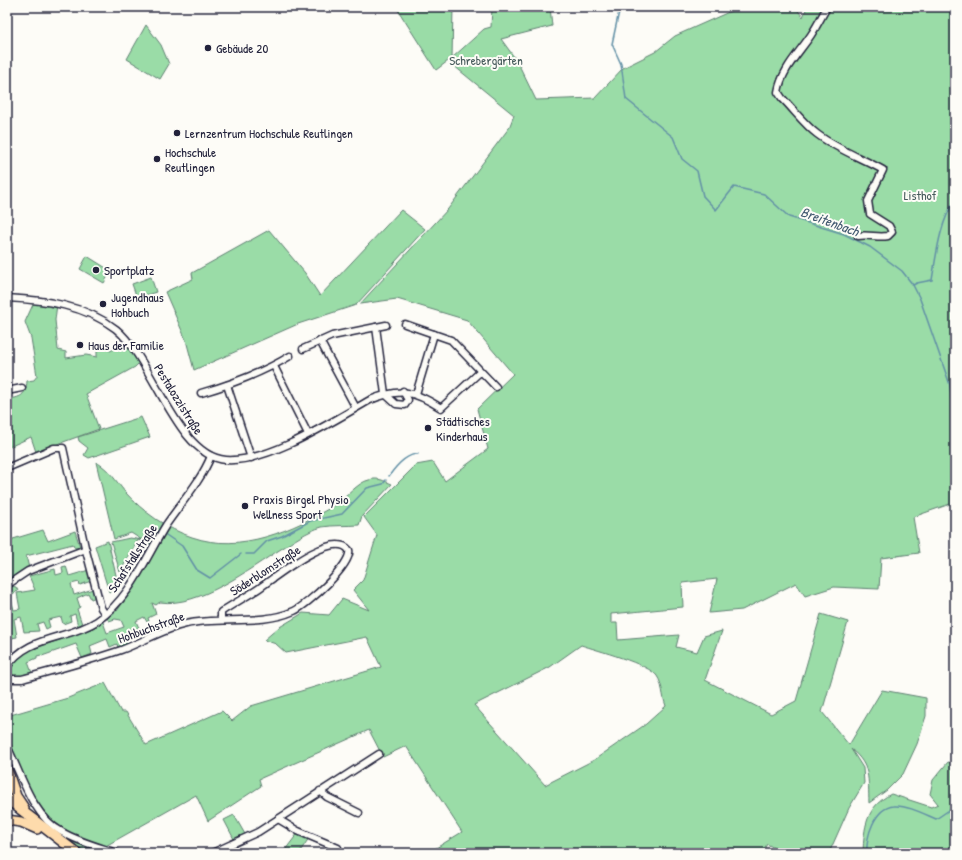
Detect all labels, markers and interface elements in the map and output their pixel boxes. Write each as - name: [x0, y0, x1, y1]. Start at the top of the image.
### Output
- place label: Gebäude 20: [216, 39, 268, 57]
- marker: Gebäude 20: [203, 43, 213, 53]
- park label: Schrebergärten: [449, 51, 523, 69]
- place label: Lernzentrum Hochschule Reutlingen: [185, 124, 353, 142]
- marker: Lernzentrum Hochschule Reutlingen: [172, 128, 182, 138]
- place label: Hochschule Reutlingen: [165, 143, 216, 176]
- marker: Hochschule Reutlingen: [152, 154, 162, 164]
- park label: Listhof: [904, 186, 937, 204]
- water label: Breitenbach: [798, 202, 863, 241]
- place label: Sportplatz: [104, 261, 155, 279]
- marker: Sportplatz: [91, 265, 101, 275]
- place label: Jugendhaus Hohbuch: [111, 288, 164, 321]
- marker: Jugendhaus Hohbuch: [98, 299, 108, 309]
- place label: Haus der Familie: [88, 336, 164, 354]
- marker: Haus der Familie: [75, 340, 85, 350]
- street label: Pestalozzistraße: [150, 360, 208, 438]
- place label: Städtisches Kinderhaus: [436, 412, 490, 445]
- marker: Städtisches Kinderhaus: [423, 423, 433, 433]
- place label: Praxis Birgel Physio Wellness Sport: [253, 490, 348, 523]
- marker: Praxis Birgel Physio Wellness Sport: [240, 501, 250, 511]
- street label: Schafstallstraße: [103, 520, 161, 596]
- street label: Söderblomstraße: [226, 540, 304, 600]
- street label: Hohbuchstraße: [115, 607, 187, 647]

